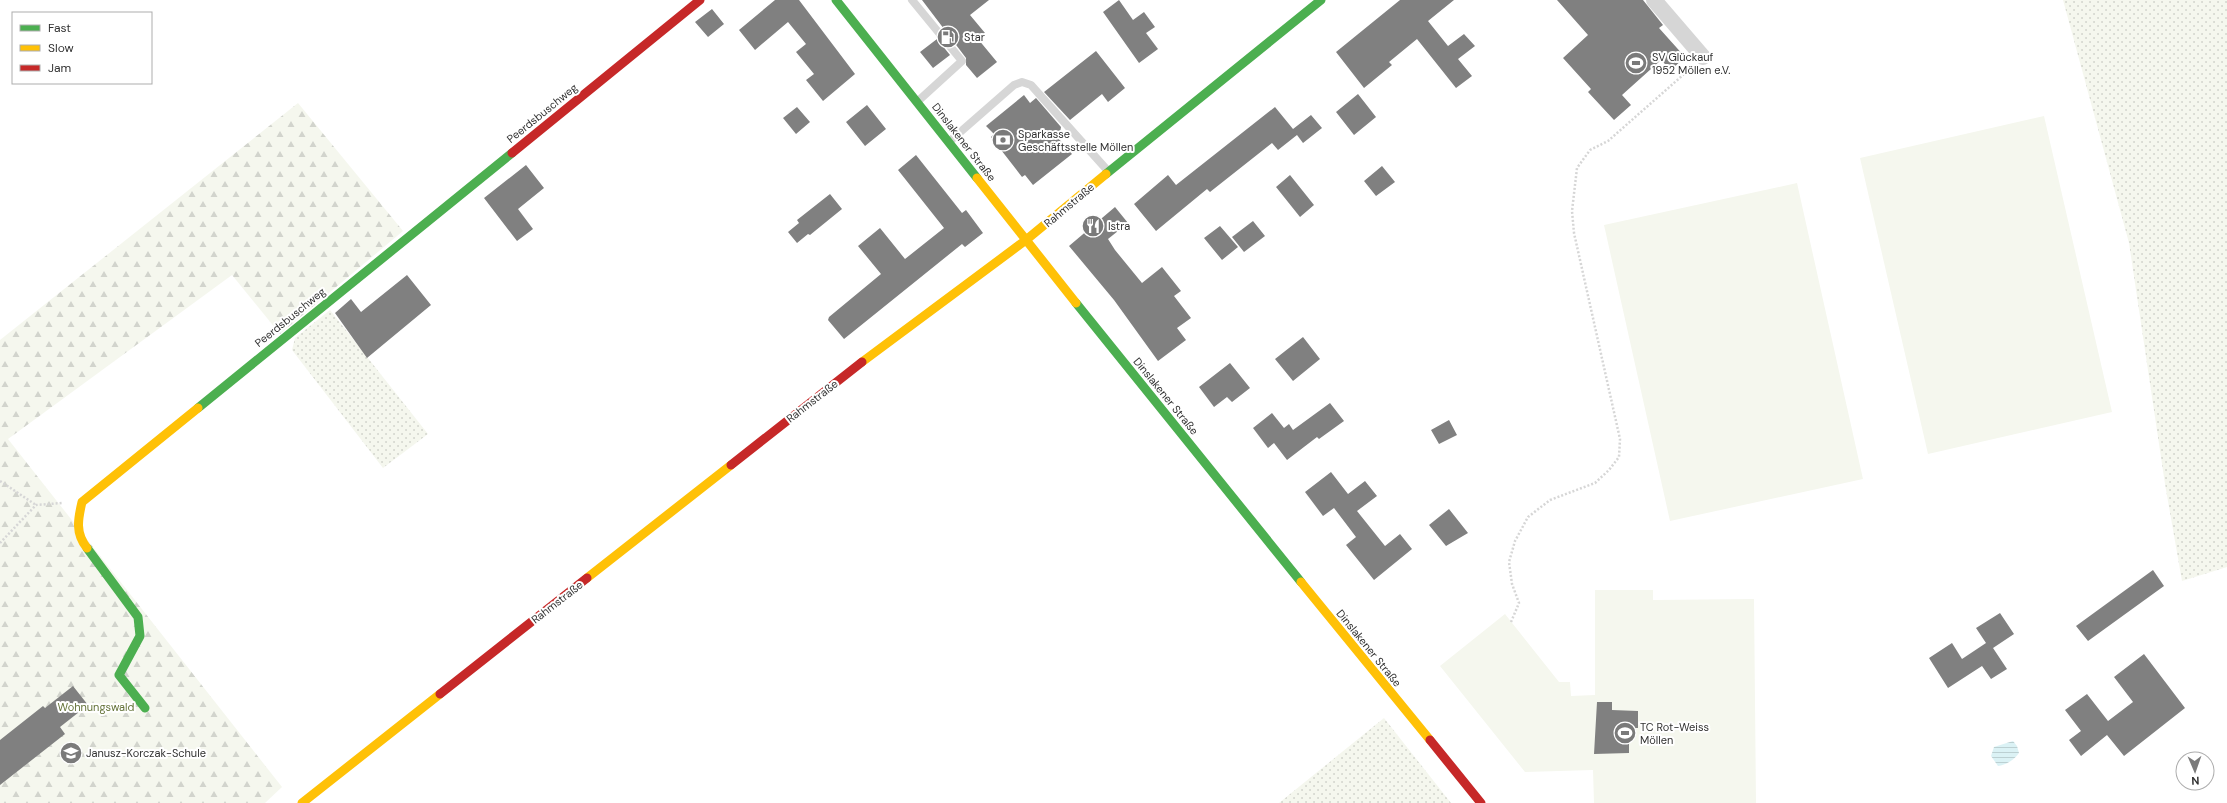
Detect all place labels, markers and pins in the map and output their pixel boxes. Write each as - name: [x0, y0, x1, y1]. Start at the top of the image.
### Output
- fuel station icon: Star: [935, 24, 961, 50]
- place label: Star: [964, 30, 985, 44]
- sports icon: SV Glückauf 1952 Möllen e.V.: [1623, 50, 1649, 76]
- place label: SV Glückauf 1952 Möllen e.V.: [1652, 50, 1731, 77]
- bank icon: Sparkasse Geschäftsstelle Möllen: [990, 127, 1016, 153]
- place label: Sparkasse Geschäftsstelle Möllen: [1018, 127, 1133, 154]
- restaurant icon: Istra: [1080, 213, 1106, 239]
- place label: Istra: [1108, 219, 1130, 233]
- sports icon: TC Rot-Weiss Möllen: [1612, 720, 1638, 746]
- place label: TC Rot-Weiss Möllen: [1640, 720, 1709, 747]
- school or university icon: Janusz-Korczak-Schule: [58, 740, 84, 766]
- place label: Janusz-Korczak-Schule: [86, 746, 206, 760]

